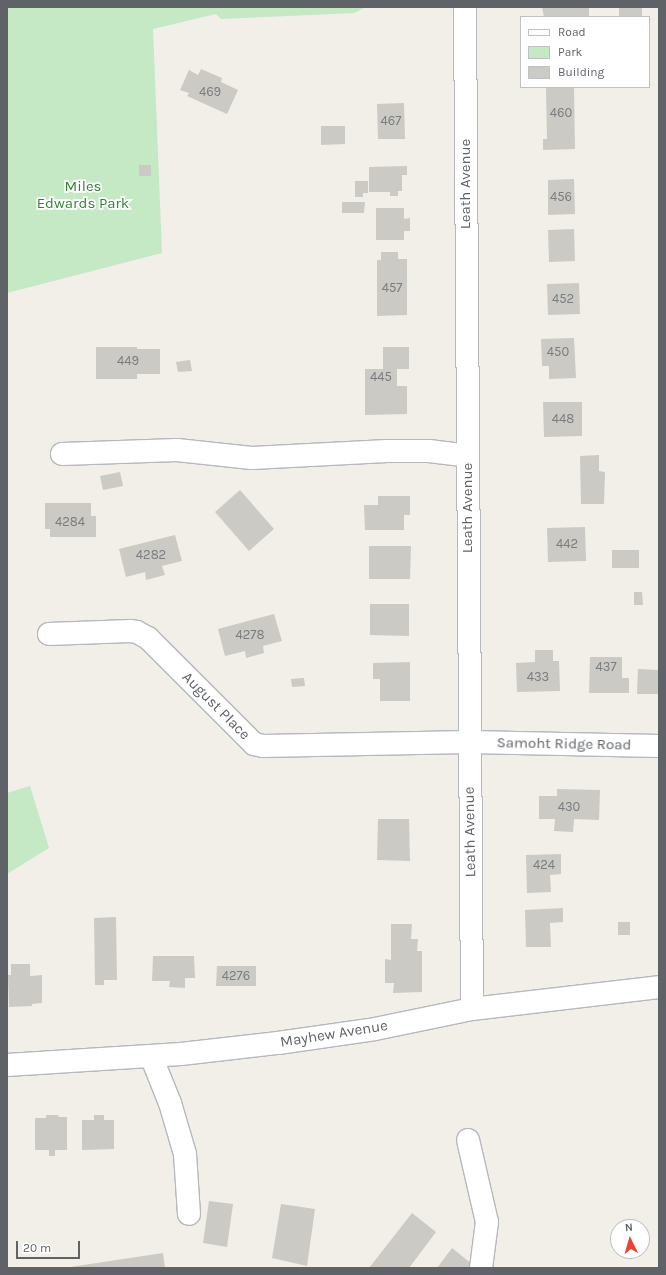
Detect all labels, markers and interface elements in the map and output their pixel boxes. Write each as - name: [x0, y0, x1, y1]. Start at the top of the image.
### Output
- legend: [520, 16, 650, 88]
- text: Road: [558, 25, 586, 39]
- text: Park: [558, 45, 582, 59]
- text: Building: [558, 65, 604, 79]
- house number: 469: [199, 84, 221, 100]
- house number: 460: [550, 105, 572, 121]
- house number: 467: [381, 113, 401, 129]
- street label: Leath Avenue: [457, 139, 475, 229]
- park label: Miles Edwards Park: [37, 177, 129, 212]
- house number: 456: [550, 189, 572, 205]
- house number: 457: [382, 280, 402, 296]
- house number: 452: [552, 291, 574, 307]
- house number: 450: [547, 344, 569, 360]
- house number: 449: [117, 353, 139, 369]
- house number: 445: [370, 369, 392, 385]
- house number: 448: [552, 411, 574, 427]
- street label: Leath Avenue: [459, 463, 477, 553]
- house number: 4284: [55, 514, 85, 530]
- house number: 442: [556, 536, 578, 552]
- house number: 4282: [136, 547, 166, 563]
- house number: 4278: [236, 627, 264, 643]
- house number: 437: [595, 659, 617, 675]
- street label: August Place: [178, 668, 254, 744]
- house number: 433: [527, 669, 549, 685]
- street label: Samoht Ridge Road: [497, 734, 631, 754]
- street label: Leath Avenue: [460, 787, 480, 877]
- house number: 430: [558, 799, 580, 815]
- house number: 424: [533, 857, 555, 873]
- house number: 4276: [222, 968, 250, 984]
- street label: Mayhew Avenue: [279, 1017, 389, 1051]
- north arrow: [610, 1219, 650, 1259]
- text: N: [624, 1221, 633, 1234]
- scale bar: [18, 1233, 82, 1259]
- text: 20 m: [23, 1241, 51, 1255]

